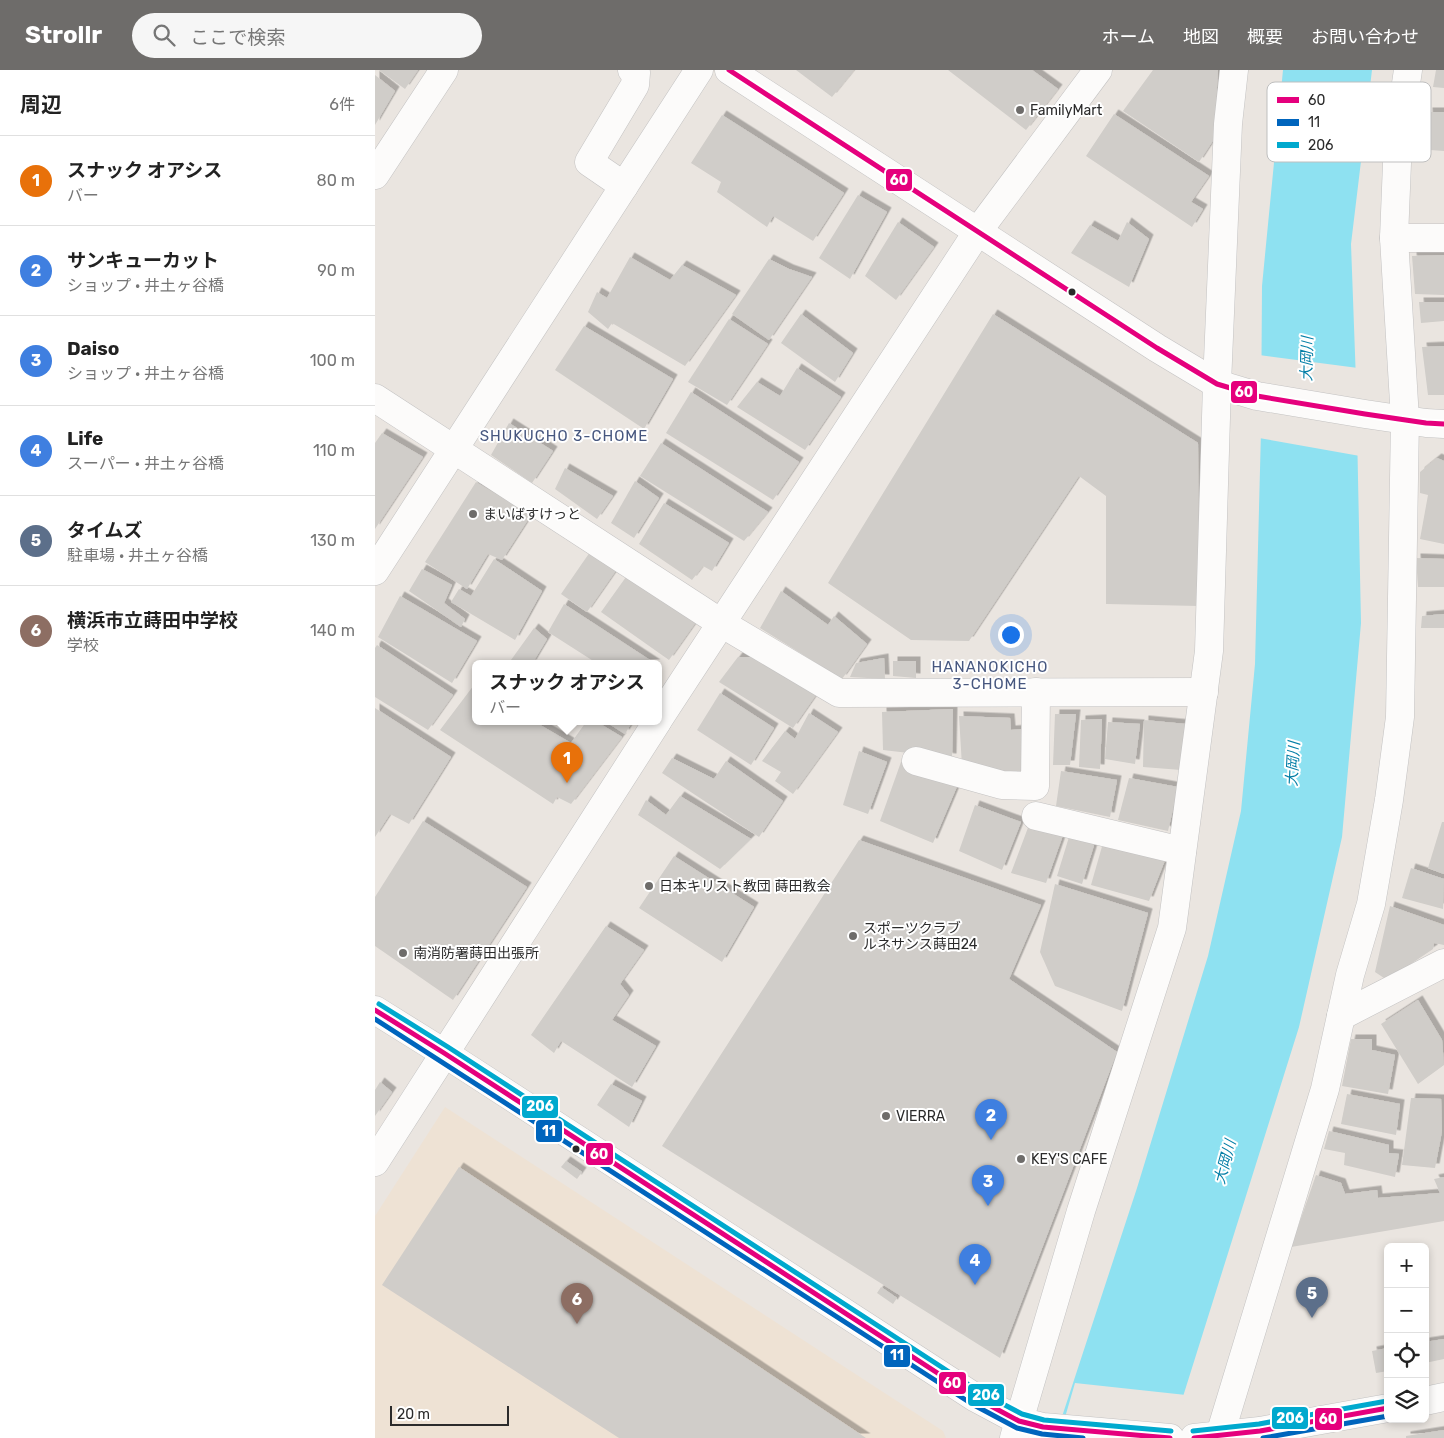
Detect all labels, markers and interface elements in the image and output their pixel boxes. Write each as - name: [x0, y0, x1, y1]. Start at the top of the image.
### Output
- search box: [132, 13, 482, 58]
- text: Strollr: [25, 21, 102, 49]
- icon: search: [150, 21, 178, 49]
- text: ここで検索: [190, 26, 285, 49]
- text: ホーム: [1102, 26, 1155, 48]
- text: 地図: [1183, 26, 1219, 48]
- text: 概要: [1247, 26, 1283, 48]
- text: お問い合わせ: [1311, 26, 1419, 48]
- legend: [1267, 82, 1431, 162]
- text: 周辺: [20, 92, 62, 117]
- text: 60: [1308, 92, 1325, 109]
- text: 6件: [329, 95, 355, 114]
- place label: FamilyMart: [1030, 102, 1103, 119]
- marker: FamilyMart: [1014, 104, 1026, 116]
- text: 11: [1308, 114, 1320, 131]
- text: 206: [1308, 137, 1334, 154]
- text: スナック オアシス: [67, 159, 222, 182]
- line badge: 60: [885, 168, 913, 192]
- text: 1: [32, 171, 40, 190]
- text: 80 m: [317, 171, 355, 190]
- text: 60: [890, 172, 908, 189]
- text: バー: [67, 186, 99, 205]
- text: サンキューカット: [67, 249, 219, 272]
- text: 2: [31, 261, 41, 280]
- text: 90 m: [317, 261, 355, 280]
- text: ショップ · 井土ヶ谷橋: [67, 276, 224, 295]
- unlabelled marker: [1067, 287, 1077, 297]
- water label: 大岡川: [1298, 334, 1316, 382]
- text: Daiso: [67, 337, 119, 360]
- text: 3: [31, 351, 41, 370]
- text: 100 m: [310, 351, 355, 370]
- text: ショップ · 井土ヶ谷橋: [67, 364, 224, 383]
- line badge: 60: [1230, 380, 1258, 404]
- text: 60: [1235, 384, 1253, 401]
- text: Life: [67, 427, 103, 450]
- district label: SHUKUCHO 3-CHOME: [480, 427, 648, 445]
- text: 4: [31, 441, 41, 460]
- text: 110 m: [313, 441, 355, 460]
- text: スーパー · 井土ヶ谷橋: [67, 454, 224, 473]
- place label: まいばすけっと: [483, 506, 581, 523]
- marker: まいばすけっと: [467, 508, 479, 520]
- text: タイムズ: [67, 519, 143, 542]
- text: 5: [31, 531, 41, 550]
- text: 130 m: [310, 531, 355, 550]
- text: 駐車場 · 井土ヶ谷橋: [67, 546, 208, 565]
- text: 横浜市立蒔田中学校: [67, 609, 238, 632]
- text: 6: [31, 621, 41, 640]
- text: 140 m: [310, 621, 355, 640]
- your location: [998, 622, 1024, 648]
- text: 学校: [67, 636, 99, 655]
- district label: HANANOKICHO 3-CHOME: [932, 658, 1048, 693]
- popup: [472, 660, 662, 725]
- text: スナック オアシス: [489, 671, 645, 694]
- text: バー: [489, 698, 521, 717]
- water label: 大岡川: [1283, 739, 1303, 787]
- pin: 1: [551, 742, 583, 783]
- place label: 日本キリスト教団 蒔田教会: [659, 878, 830, 895]
- marker: 日本キリスト教団 蒔田教会: [643, 880, 655, 892]
- place label: スポーツクラブ ルネサンス蒔田24: [863, 920, 978, 953]
- marker: スポーツクラブ ルネサンス蒔田24: [847, 930, 859, 942]
- place label: 南消防署蒔田出張所: [413, 945, 539, 962]
- marker: 南消防署蒔田出張所: [397, 947, 409, 959]
- line badge: 206: [521, 1095, 559, 1119]
- text: 206: [526, 1098, 554, 1115]
- pin: 2: [975, 1099, 1007, 1140]
- place label: VIERRA: [896, 1108, 946, 1125]
- marker: VIERRA: [880, 1110, 892, 1122]
- line badge: 11: [535, 1119, 563, 1143]
- text: 11: [542, 1123, 556, 1140]
- water label: 大岡川: [1210, 1136, 1240, 1186]
- line badge: 60: [585, 1142, 614, 1166]
- unlabelled marker: [571, 1144, 581, 1154]
- text: 60: [590, 1146, 608, 1163]
- place label: KEY'S CAFE: [1031, 1151, 1107, 1168]
- marker: KEY'S CAFE: [1015, 1153, 1027, 1165]
- pin: 3: [972, 1165, 1004, 1206]
- map controls: [1384, 1243, 1429, 1423]
- button: +: [1384, 1243, 1429, 1288]
- pin: 4: [959, 1244, 991, 1285]
- pin: 5: [1296, 1277, 1328, 1318]
- pin: 6: [561, 1283, 593, 1324]
- button: −: [1384, 1288, 1429, 1333]
- button: locate: [1384, 1333, 1429, 1378]
- line badge: 11: [883, 1344, 911, 1368]
- text: 11: [890, 1347, 904, 1364]
- line badge: 60: [938, 1371, 967, 1395]
- text: 60: [943, 1375, 961, 1392]
- button: layers: [1384, 1378, 1429, 1423]
- line badge: 206: [967, 1383, 1005, 1407]
- text: 206: [972, 1387, 1000, 1404]
- scale bar: [390, 1403, 509, 1426]
- text: 20 m: [397, 1406, 430, 1423]
- line badge: 206: [1271, 1406, 1309, 1430]
- line badge: 60: [1314, 1407, 1343, 1431]
- text: 206: [1276, 1410, 1304, 1427]
- text: 60: [1319, 1411, 1337, 1428]

